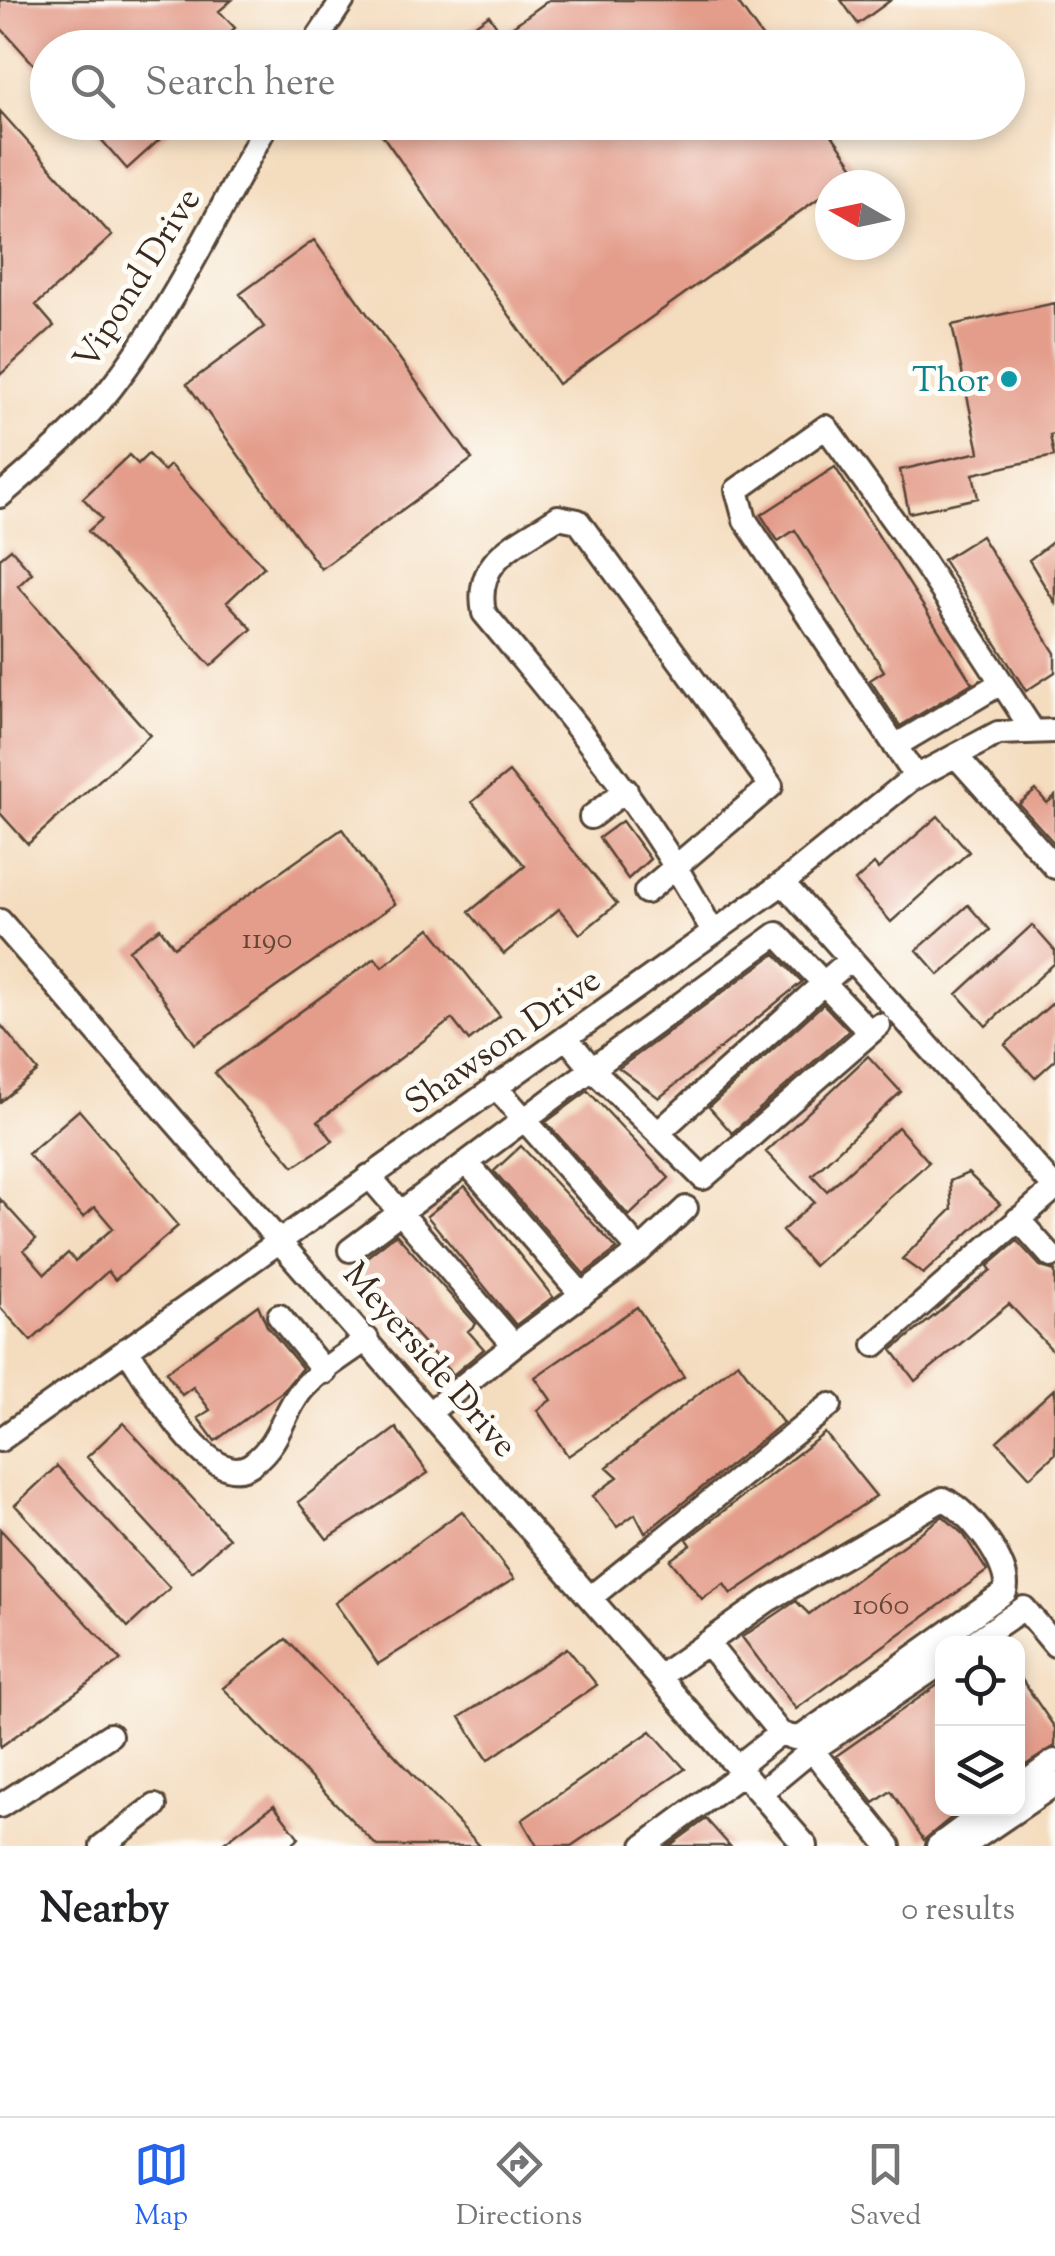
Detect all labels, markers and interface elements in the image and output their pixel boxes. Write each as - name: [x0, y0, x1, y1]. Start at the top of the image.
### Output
- search box: [30, 30, 1025, 140]
- icon: search: [65, 58, 120, 113]
- text: Search here: [145, 58, 336, 112]
- north arrow: [815, 170, 905, 260]
- street label: Vipond Drive: [63, 179, 215, 381]
- place label: Thor: [912, 357, 989, 408]
- marker: Thor: [998, 368, 1020, 390]
- house number: 1190: [242, 919, 292, 962]
- street label: Shawson Drive: [396, 956, 612, 1129]
- street label: Meyerside Drive: [329, 1252, 528, 1470]
- house number: 1060: [853, 1585, 909, 1628]
- map controls: [935, 1636, 1025, 1816]
- button: locate: [935, 1636, 1025, 1726]
- button: layers: [935, 1726, 1025, 1816]
- text: Nearby: [40, 1881, 169, 1941]
- text: 0 results: [901, 1888, 1015, 1934]
- tab: Map: [134, 2137, 189, 2237]
- tab: Directions: [456, 2137, 582, 2237]
- tab: Saved: [849, 2137, 921, 2237]

